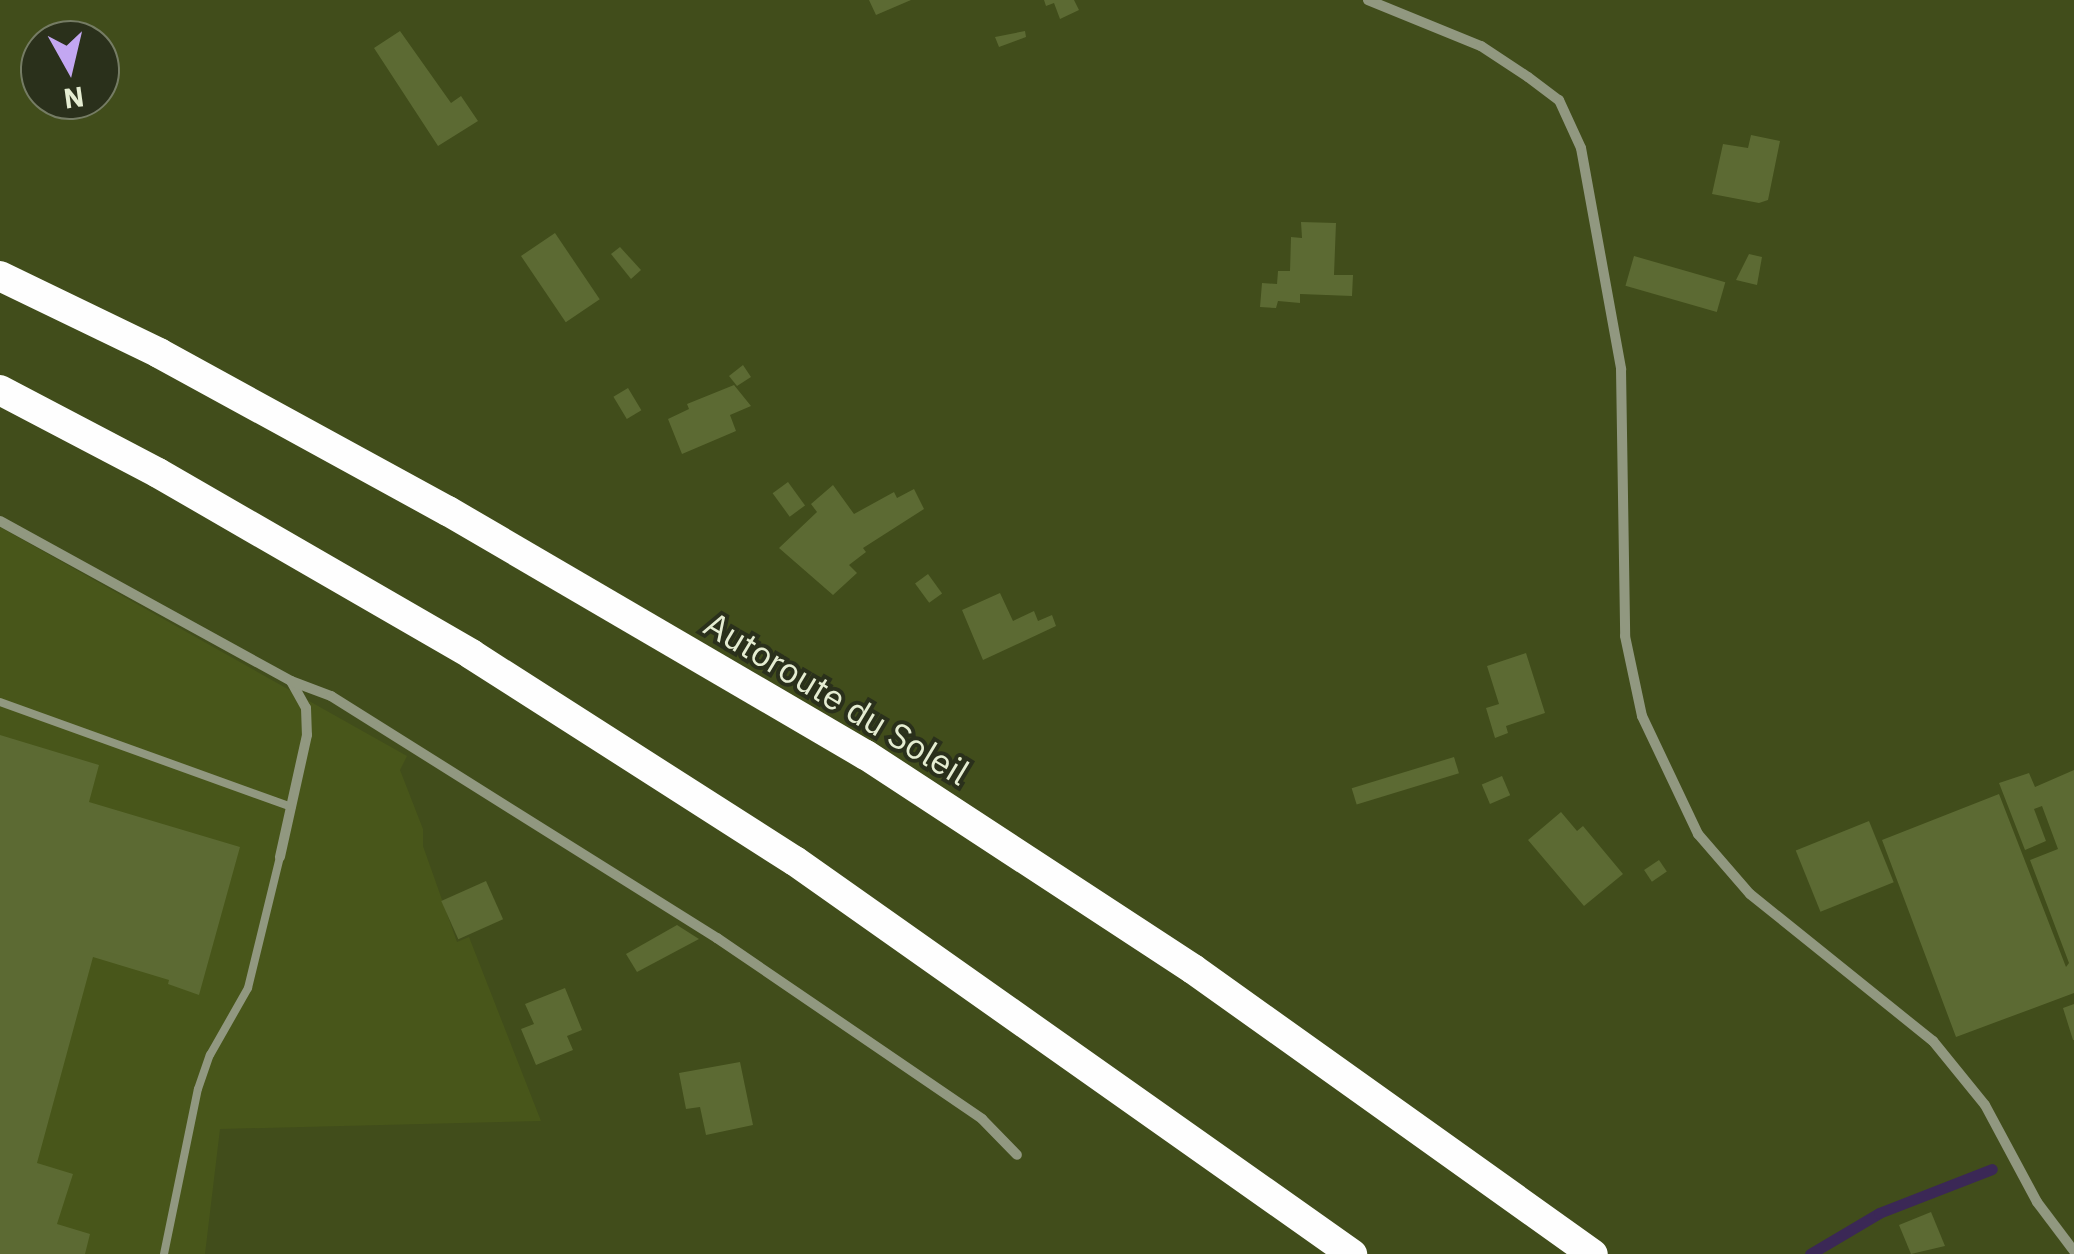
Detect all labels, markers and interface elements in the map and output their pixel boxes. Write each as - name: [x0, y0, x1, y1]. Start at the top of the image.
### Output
- north arrow: [20, 20, 120, 120]
- text: N: [61, 78, 87, 118]
- street label: Autoroute du Soleil: [697, 602, 977, 794]

